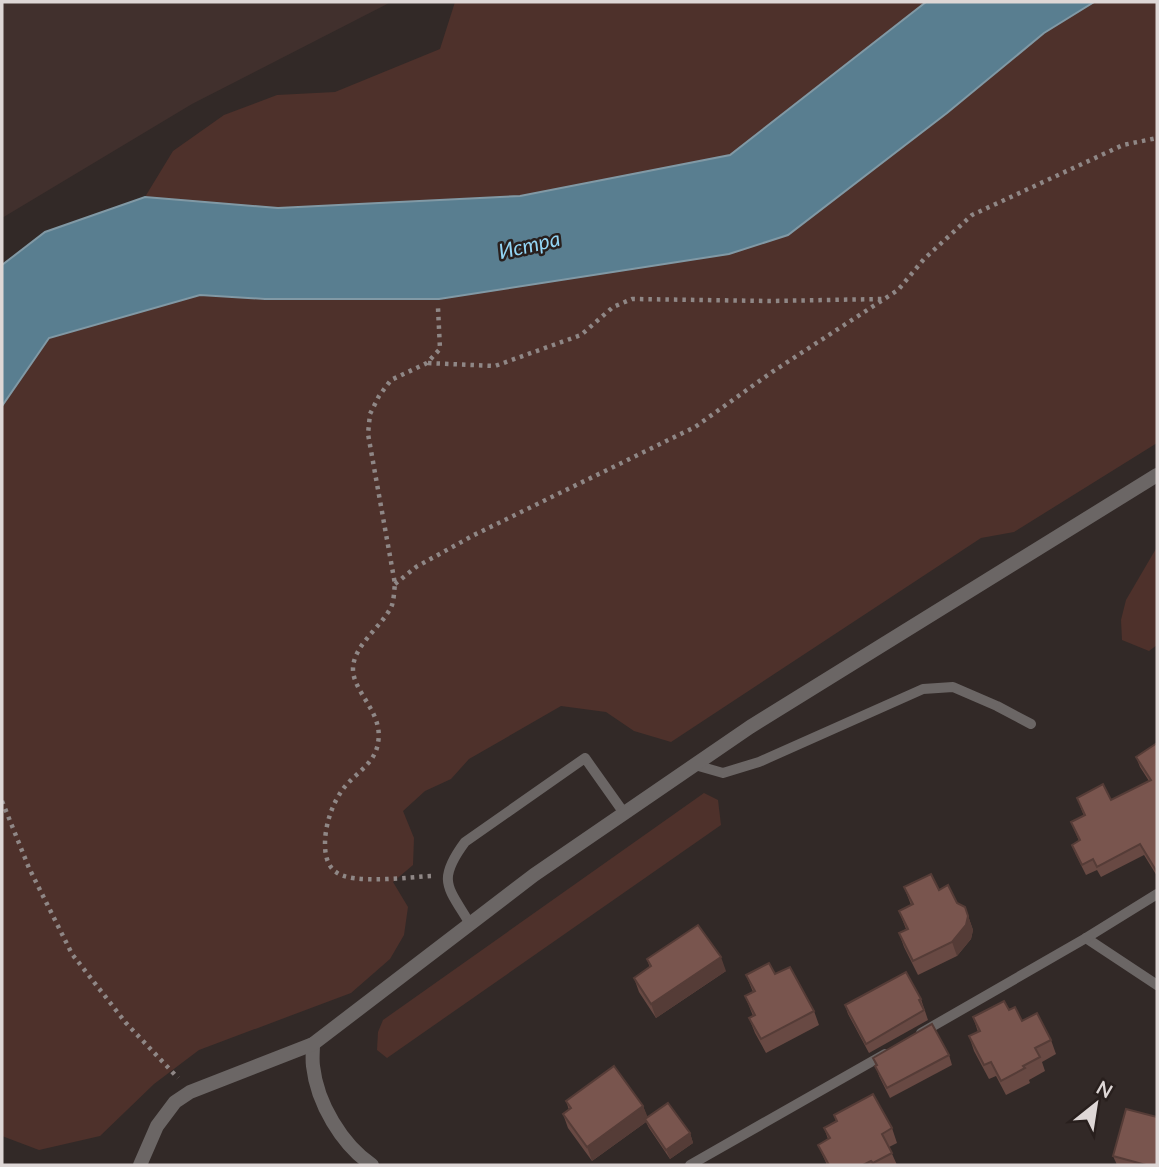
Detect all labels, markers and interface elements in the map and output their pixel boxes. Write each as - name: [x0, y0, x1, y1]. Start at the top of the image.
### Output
- water label: Истра: [496, 225, 562, 263]
- north arrow: [1061, 1069, 1131, 1139]
- text: N: [1093, 1075, 1117, 1102]

